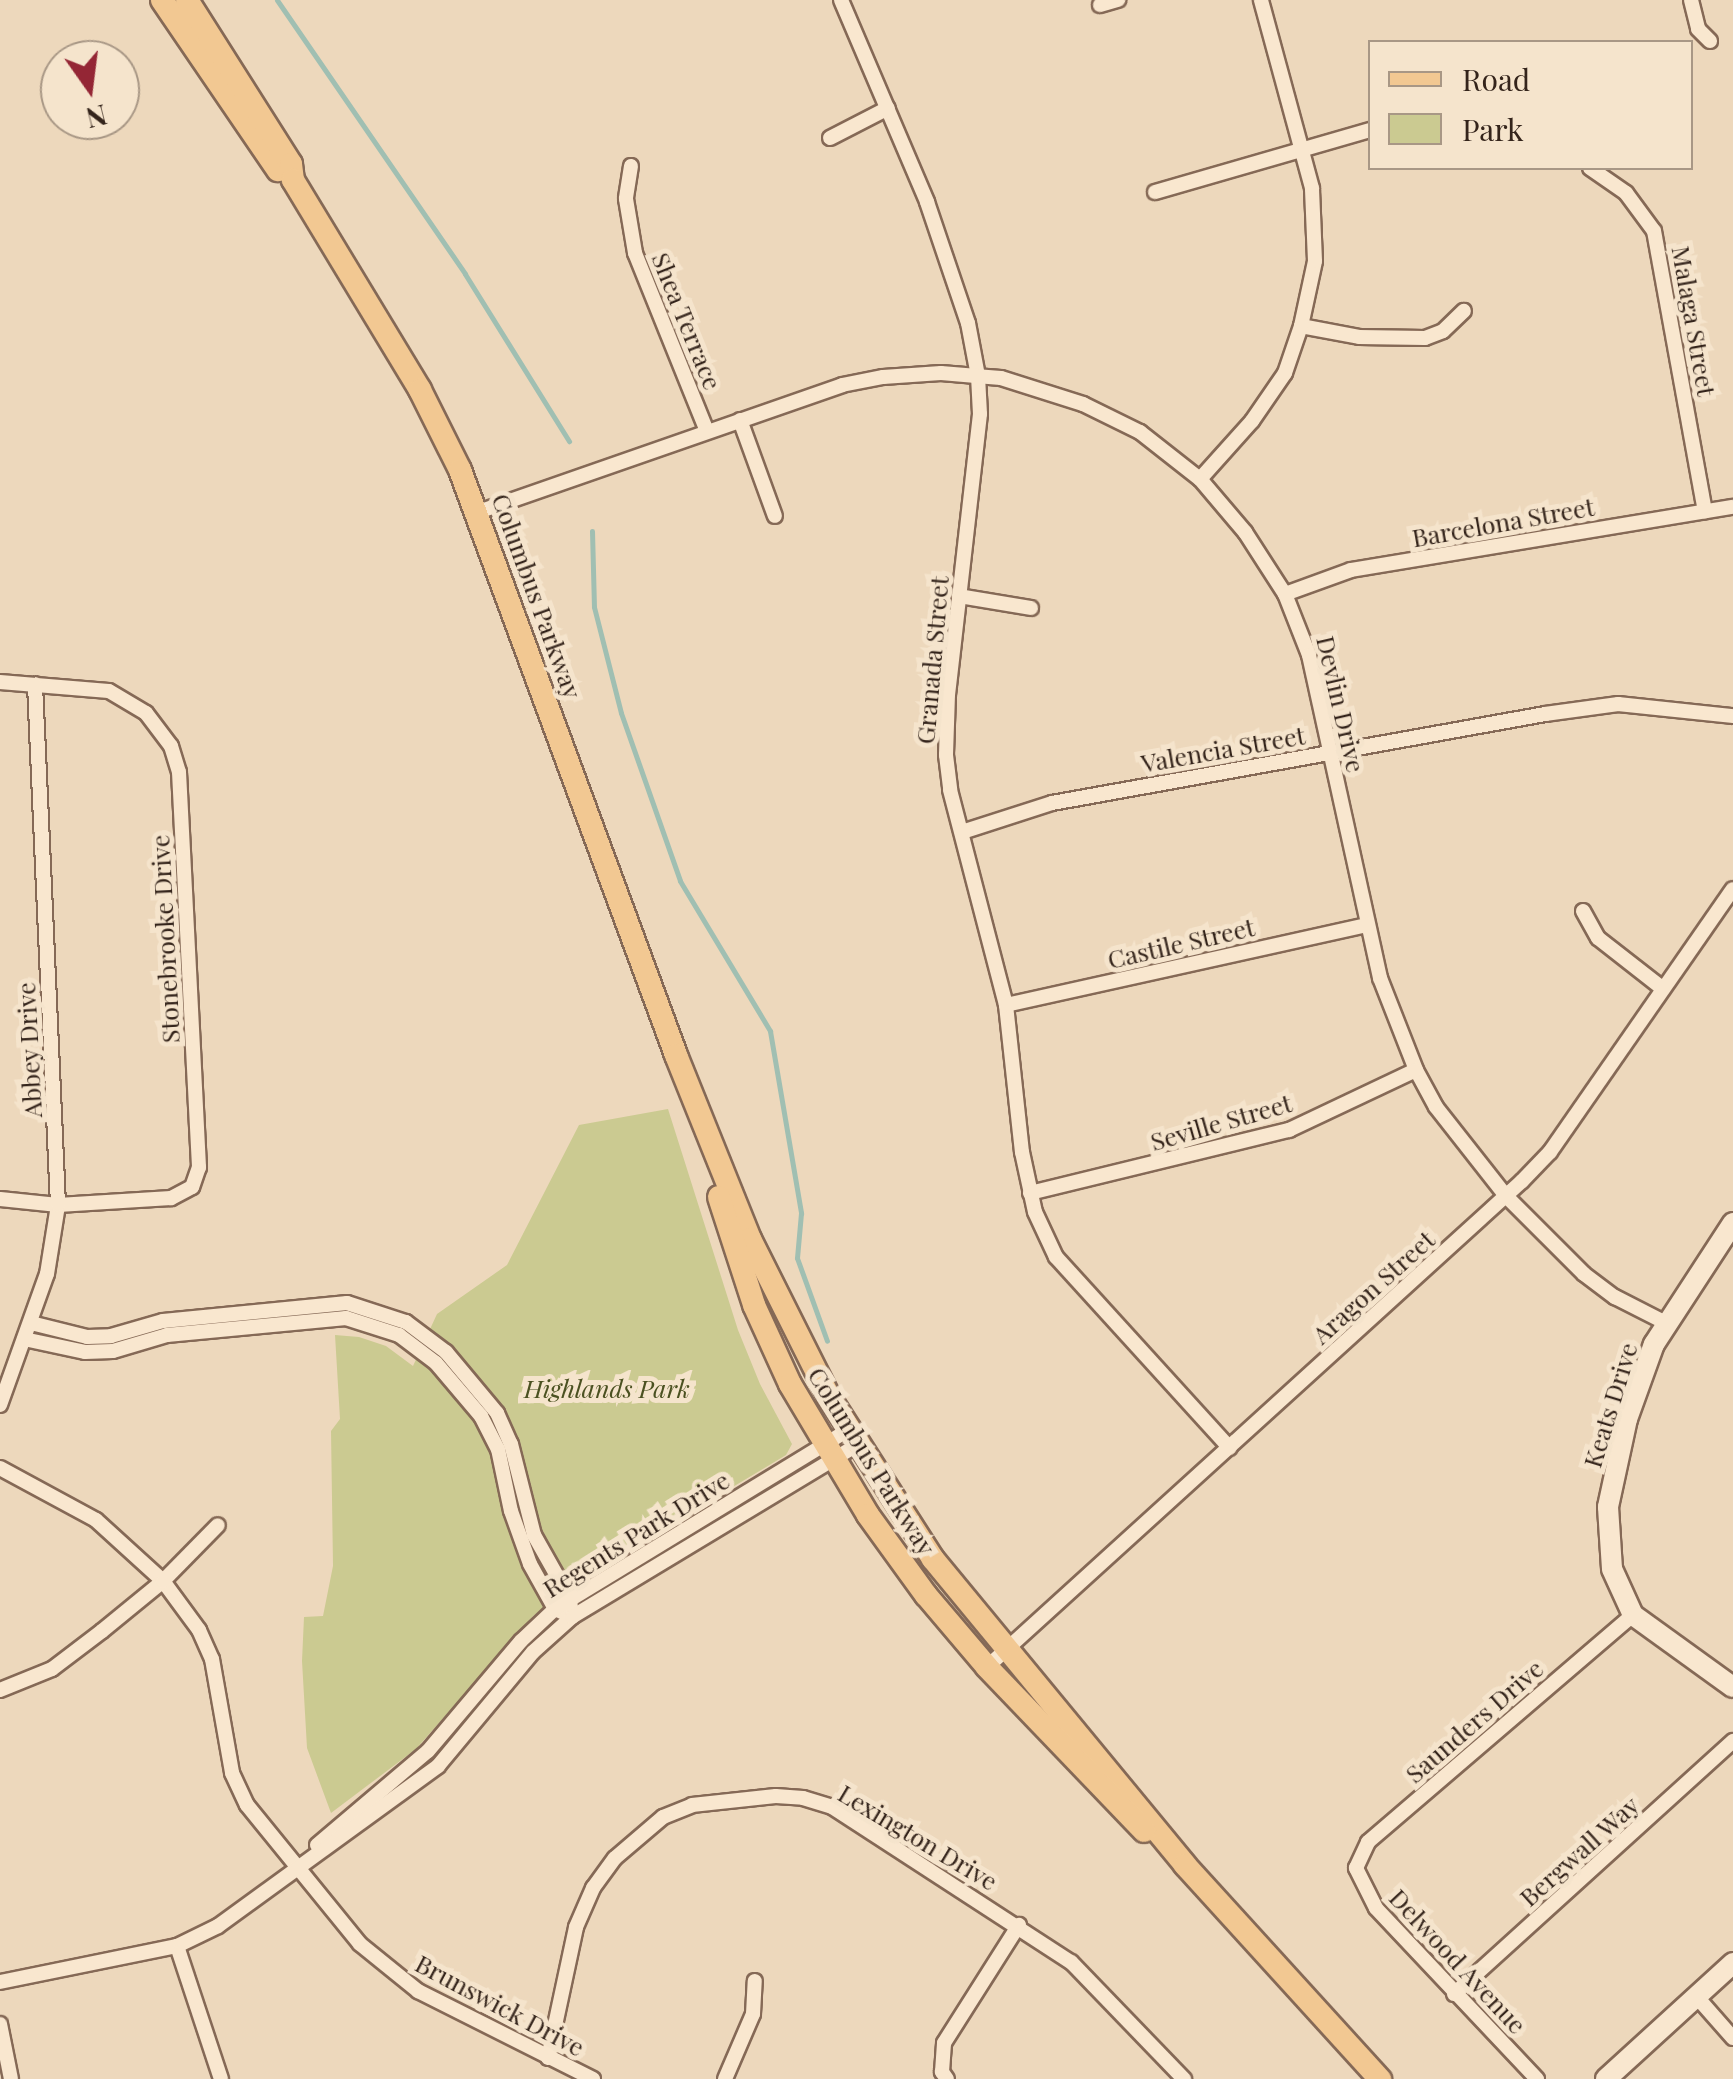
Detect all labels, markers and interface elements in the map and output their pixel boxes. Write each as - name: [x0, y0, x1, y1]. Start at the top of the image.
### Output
- north arrow: [40, 40, 140, 140]
- legend: [1368, 40, 1693, 170]
- text: Road: [1462, 59, 1530, 99]
- text: N: [83, 97, 111, 138]
- text: Park: [1462, 109, 1524, 149]
- street label: Malaga Street: [1666, 243, 1722, 399]
- street label: Shea Terrace: [646, 248, 728, 394]
- street label: Columbus Parkway: [486, 489, 588, 703]
- street label: Barcelona Street: [1409, 491, 1597, 553]
- street label: Granada Street: [910, 575, 954, 745]
- street label: Devlin Drive: [1311, 633, 1371, 775]
- street label: Valencia Street: [1138, 720, 1308, 778]
- street label: Stonebrooke Drive: [145, 834, 185, 1044]
- street label: Castile Street: [1105, 912, 1257, 974]
- street label: Abbey Drive: [10, 981, 48, 1119]
- street label: Seville Street: [1147, 1088, 1295, 1156]
- street label: Aragon Street: [1306, 1224, 1440, 1350]
- street label: Keats Drive: [1577, 1339, 1643, 1471]
- street label: Columbus Parkway: [802, 1362, 942, 1560]
- park label: Highlands Park: [524, 1373, 690, 1403]
- street label: Regents Park Drive: [537, 1464, 735, 1604]
- street label: Saunders Drive: [1399, 1653, 1549, 1789]
- street label: Lexington Drive: [833, 1778, 1003, 1896]
- street label: Bergwall Way: [1513, 1789, 1645, 1913]
- street label: Delwood Avenue: [1383, 1882, 1533, 2040]
- street label: Brunswick Drive: [410, 1948, 590, 2062]

